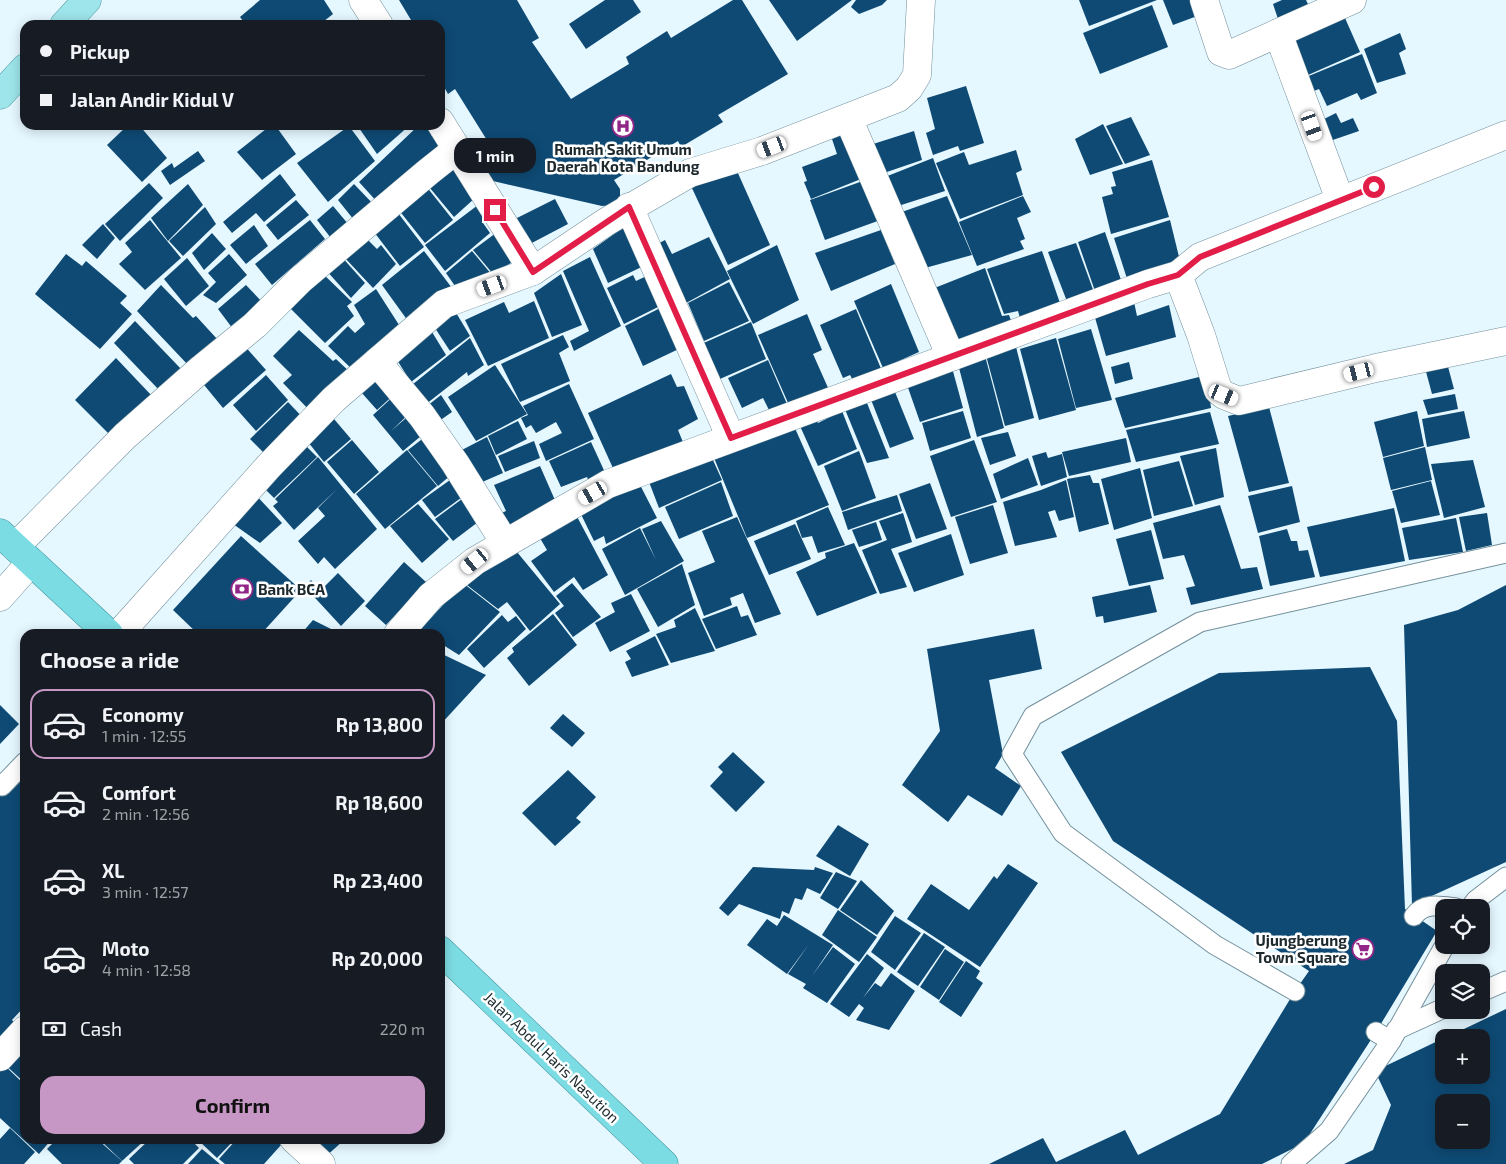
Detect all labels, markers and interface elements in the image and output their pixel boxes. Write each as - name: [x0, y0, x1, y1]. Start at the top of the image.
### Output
- text: Pickup: [70, 40, 130, 63]
- text: Jalan Andir Kidul V: [70, 88, 234, 111]
- car: [1299, 109, 1324, 143]
- hospital icon: Rumah Sakit Umum Daerah Kota Bandung: [611, 114, 635, 138]
- car: [755, 135, 788, 159]
- callout: 1 min: [454, 138, 536, 172]
- place label: Rumah Sakit Umum Daerah Kota Bandung: [546, 140, 700, 175]
- text: 1 min: [476, 146, 514, 165]
- route start: [1363, 176, 1385, 198]
- route end: [484, 199, 506, 221]
- car: [475, 274, 508, 298]
- car: [1342, 361, 1375, 383]
- car: [1207, 382, 1240, 408]
- car: [576, 479, 609, 507]
- car: [458, 546, 491, 576]
- bank icon: Bank BCA: [230, 577, 254, 601]
- place label: Bank BCA: [258, 580, 325, 598]
- text: Choose a ride: [40, 646, 179, 672]
- icon: car: [42, 702, 87, 747]
- text: Economy: [102, 703, 184, 726]
- text: Rp 13,800: [336, 713, 423, 736]
- text: 1 min · 12:55: [102, 726, 186, 745]
- icon: car: [42, 780, 87, 825]
- text: Comfort: [102, 781, 176, 804]
- text: Rp 18,600: [335, 791, 423, 814]
- text: 2 min · 12:56: [102, 804, 190, 823]
- icon: car: [42, 858, 87, 903]
- text: XL: [102, 859, 124, 882]
- text: Rp 23,400: [333, 869, 423, 892]
- text: 3 min · 12:57: [102, 882, 189, 901]
- map controls: [1435, 899, 1490, 1149]
- button: locate: [1435, 899, 1490, 954]
- place label: Ujungberung Town Square: [1256, 931, 1347, 966]
- icon: car: [42, 936, 87, 981]
- text: Moto: [102, 937, 150, 960]
- supermarket icon: Ujungberung Town Square: [1351, 937, 1375, 961]
- text: Rp 20,000: [332, 947, 423, 970]
- text: 4 min · 12:58: [102, 960, 191, 979]
- button: layers: [1435, 964, 1490, 1019]
- street label: Jalan Abdul Haris Nasution: [481, 988, 623, 1126]
- icon: cash: [40, 1015, 68, 1043]
- text: Cash: [80, 1017, 122, 1040]
- text: 220 m: [380, 1019, 425, 1038]
- button: +: [1435, 1029, 1490, 1084]
- button: Confirm: [40, 1076, 425, 1134]
- button: −: [1435, 1094, 1490, 1149]

